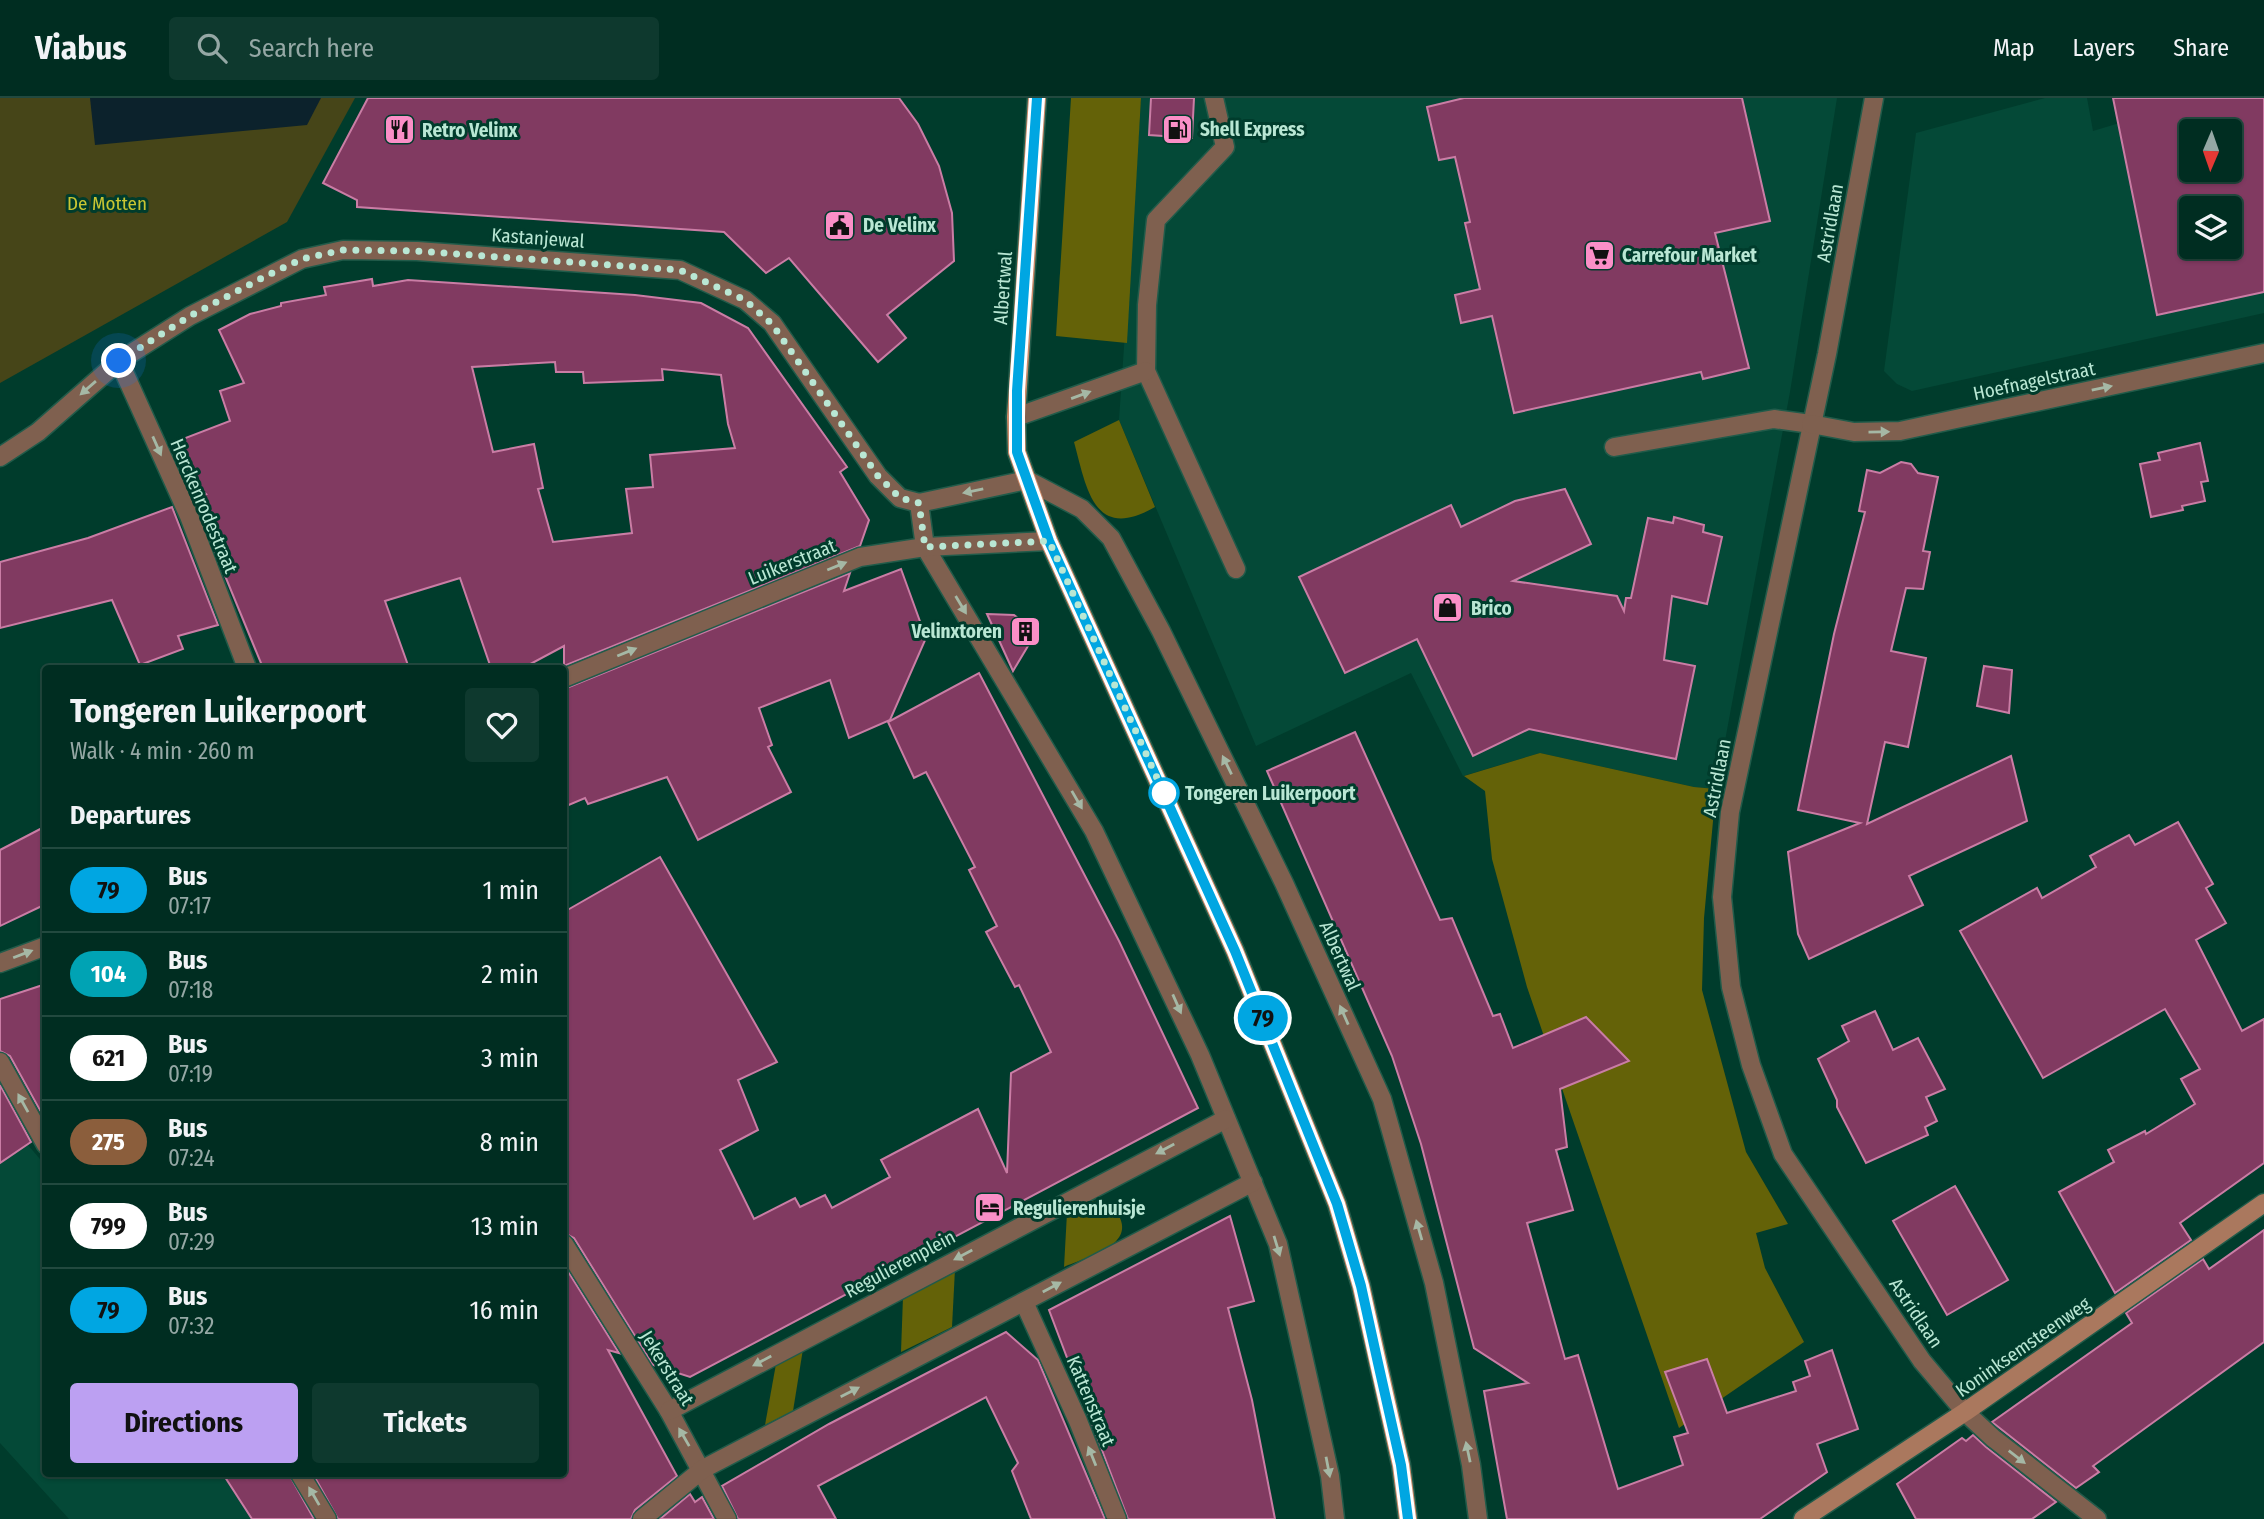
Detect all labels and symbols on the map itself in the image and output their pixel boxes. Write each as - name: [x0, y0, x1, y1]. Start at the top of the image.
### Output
- fuel station icon: Shell Express: [1160, 112, 1194, 146]
- restaurant icon: Retro Velinx: [382, 113, 416, 147]
- place label: Shell Express: [1200, 118, 1305, 141]
- place label: Retro Velinx: [422, 119, 518, 142]
- north arrow: [2179, 119, 2242, 182]
- street label: Astridlaan: [1812, 182, 1848, 264]
- park label: De Motten: [67, 192, 147, 215]
- public building icon: De Velinx: [823, 208, 857, 242]
- place label: De Velinx: [863, 214, 937, 237]
- street label: Kastanjewal: [491, 223, 585, 253]
- supermarket icon: Carrefour Market: [1582, 238, 1616, 272]
- place label: Carrefour Market: [1622, 244, 1757, 267]
- street label: Albertwal: [989, 250, 1017, 326]
- your location: [101, 343, 136, 378]
- street label: Hoefnagelstraat: [1971, 357, 2098, 405]
- one-way arrow: [79, 380, 97, 396]
- one-way arrow: [2091, 382, 2113, 393]
- one-way arrow: [1070, 389, 1091, 400]
- one-way arrow: [1868, 426, 1890, 437]
- one-way arrow: [152, 435, 163, 456]
- street label: Herckenrodestraat: [165, 435, 243, 577]
- one-way arrow: [962, 486, 984, 497]
- street label: Luikerstraat: [745, 534, 840, 590]
- one-way arrow: [827, 560, 848, 571]
- shop icon: Brico: [1431, 591, 1465, 625]
- one-way arrow: [954, 595, 967, 614]
- place label: Brico: [1471, 597, 1512, 620]
- building icon: Velinxtoren: [1008, 614, 1042, 648]
- place label: Velinxtoren: [910, 620, 1002, 643]
- one-way arrow: [616, 647, 637, 658]
- street label: Astridlaan: [1698, 737, 1736, 819]
- one-way arrow: [1221, 755, 1232, 775]
- marker: Tongeren Luikerpoort: [1149, 778, 1179, 808]
- place label: Tongeren Luikerpoort: [1185, 782, 1356, 805]
- one-way arrow: [1071, 791, 1083, 810]
- street label: Albertwal: [1315, 918, 1365, 994]
- one-way arrow: [12, 949, 33, 960]
- one-way arrow: [1172, 994, 1183, 1014]
- line badge: 79: [1232, 995, 1294, 1041]
- one-way arrow: [1338, 1005, 1350, 1025]
- one-way arrow: [17, 1093, 29, 1113]
- one-way arrow: [1154, 1142, 1174, 1154]
- hotel icon: Regulierenhuisje: [973, 1191, 1007, 1225]
- place label: Regulierenhuisje: [1013, 1197, 1146, 1220]
- one-way arrow: [1413, 1219, 1423, 1240]
- street label: Regulierenplein: [841, 1225, 959, 1303]
- one-way arrow: [1273, 1235, 1283, 1256]
- one-way arrow: [953, 1249, 973, 1260]
- street label: Astridlaan: [1884, 1274, 1948, 1352]
- one-way arrow: [1042, 1281, 1062, 1293]
- street label: Koninksemsteenweg: [1951, 1292, 2095, 1402]
- street label: Jekerstraat: [635, 1326, 699, 1410]
- street label: Kattenstraat: [1062, 1352, 1121, 1450]
- one-way arrow: [752, 1355, 772, 1367]
- one-way arrow: [840, 1386, 860, 1398]
- one-way arrow: [678, 1427, 690, 1446]
- one-way arrow: [1463, 1441, 1474, 1463]
- one-way arrow: [1086, 1445, 1097, 1466]
- one-way arrow: [2008, 1449, 2026, 1463]
- one-way arrow: [1322, 1456, 1333, 1478]
- one-way arrow: [308, 1487, 320, 1506]

